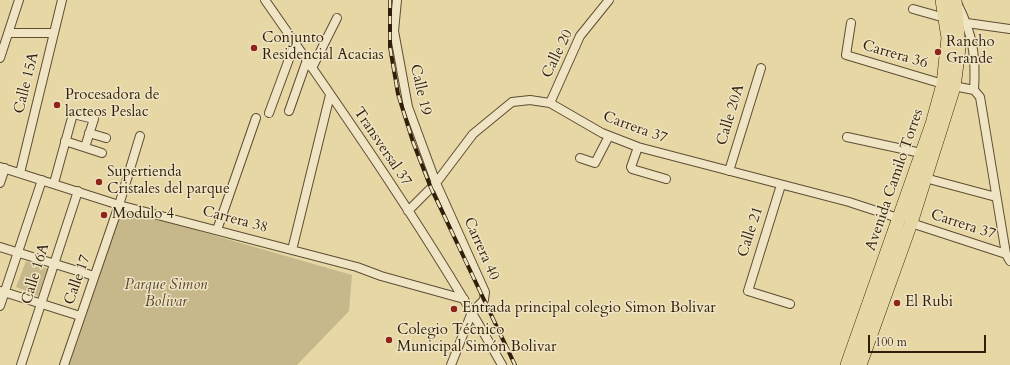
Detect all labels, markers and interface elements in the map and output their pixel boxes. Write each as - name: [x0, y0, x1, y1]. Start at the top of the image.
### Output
- street label: Calle 20: [539, 27, 577, 81]
- place label: Conjunto Residencial Acacias: [262, 30, 384, 65]
- place label: Rancho Grande: [946, 34, 995, 69]
- street label: Carrera 36: [860, 37, 930, 73]
- marker: Conjunto Residencial Acacias: [249, 43, 259, 53]
- marker: Rancho Grande: [933, 47, 943, 57]
- street label: Calle 15A: [11, 51, 43, 115]
- street label: Calle 19: [405, 63, 435, 117]
- street label: Calle 20A: [713, 83, 749, 147]
- place label: Procesadora de lacteos Peslac: [65, 87, 159, 122]
- marker: Procesadora de lacteos Peslac: [52, 100, 62, 110]
- street label: Transversal 37: [349, 104, 415, 190]
- street label: Avenida Camilo Torres: [862, 107, 928, 253]
- street label: Carrera 37: [600, 108, 670, 148]
- place label: Supertienda Cristales del parque: [107, 164, 230, 199]
- marker: Supertienda Cristales del parque: [94, 177, 104, 187]
- street label: Carrera 38: [200, 203, 270, 237]
- street label: Calle 21: [734, 205, 768, 259]
- place label: Modulo 4: [112, 206, 174, 224]
- street label: Carrera 37: [928, 206, 998, 244]
- marker: Modulo 4: [99, 210, 109, 220]
- street label: Carrera 40: [459, 215, 503, 283]
- street label: Calle 16A: [18, 242, 54, 306]
- street label: Calle 17: [61, 253, 95, 307]
- park label: Parque Simon Bolivar: [125, 277, 207, 312]
- place label: El Rubi: [905, 294, 953, 312]
- marker: El Rubi: [892, 298, 902, 308]
- place label: Entrada principal colegio Simon Bolivar: [462, 300, 716, 318]
- marker: Entrada principal colegio Simon Bolivar: [449, 304, 459, 314]
- place label: Colegio Técnico Municipal Simón Bolivar: [397, 322, 556, 357]
- scale bar: [870, 327, 988, 353]
- text: 100 m: [875, 334, 907, 350]
- marker: Colegio Técnico Municipal Simón Bolivar: [384, 335, 394, 345]

